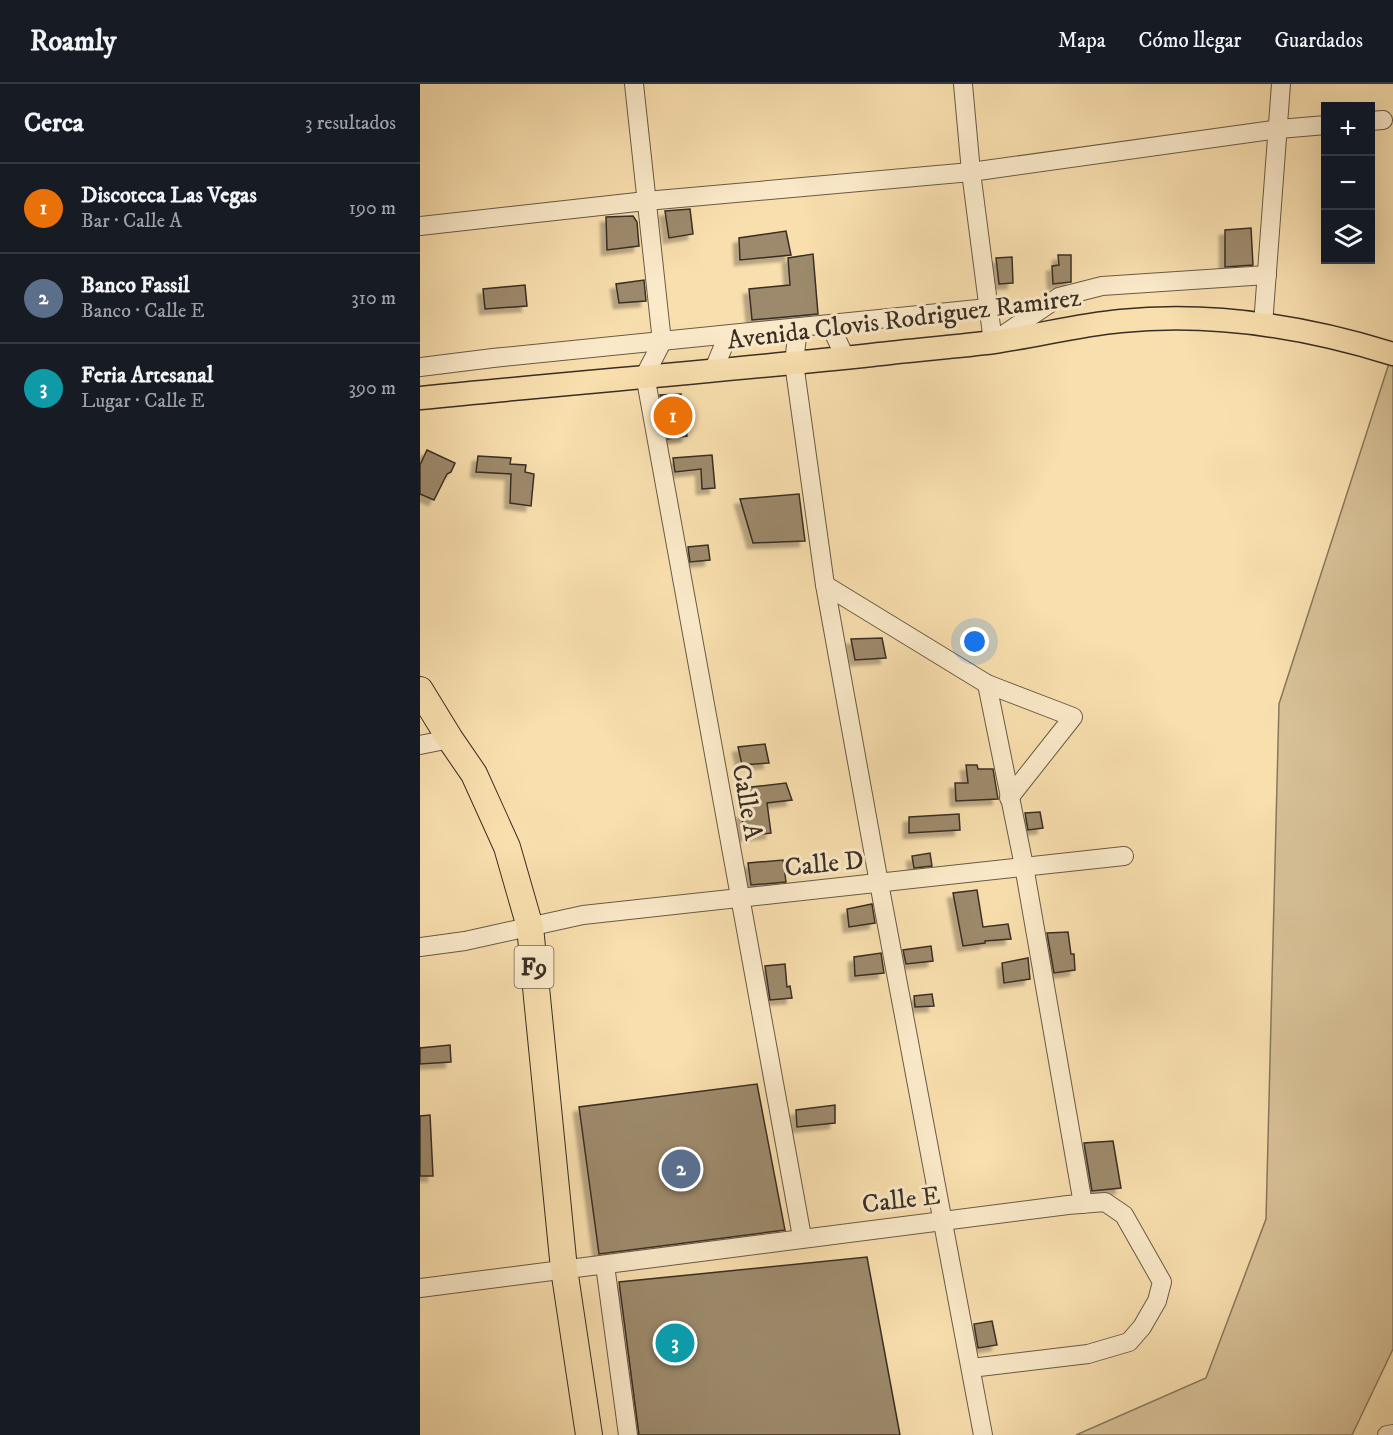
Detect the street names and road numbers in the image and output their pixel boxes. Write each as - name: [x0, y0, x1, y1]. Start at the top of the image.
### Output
- street label: Avenida Clovis Rodriguez Ramirez: [725, 281, 1083, 358]
- street label: Calle A: [724, 762, 770, 843]
- street label: Calle D: [783, 844, 865, 885]
- road number: F9: [514, 946, 554, 988]
- street label: Calle E: [860, 1179, 942, 1222]

